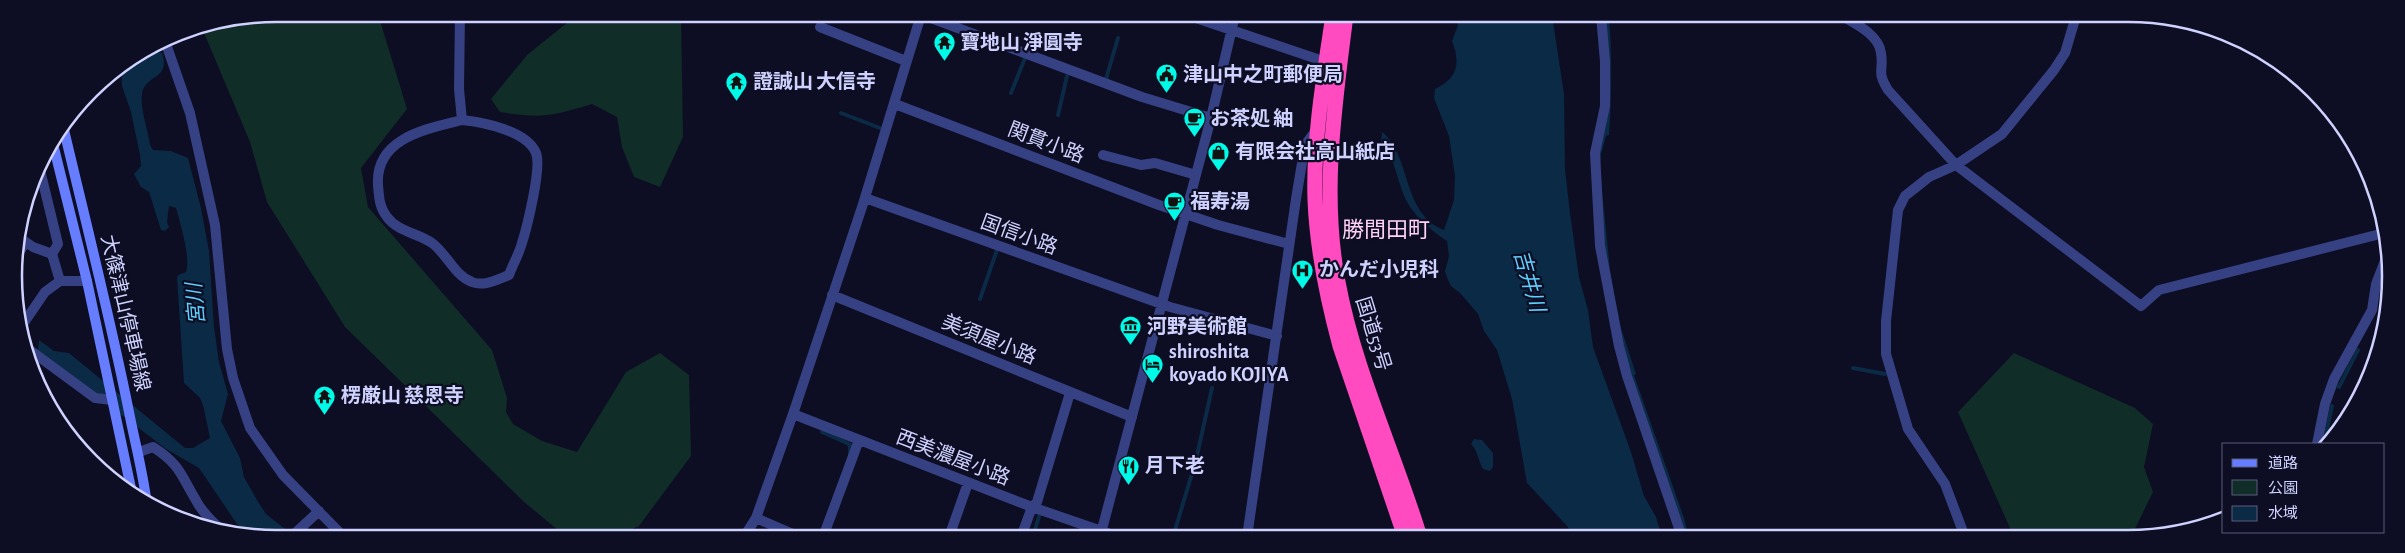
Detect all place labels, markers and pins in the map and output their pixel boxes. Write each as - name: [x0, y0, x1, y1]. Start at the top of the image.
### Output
- temple icon: 寶地山 淨圓寺: [932, 31, 956, 62]
- place label: 寶地山 淨圓寺: [960, 31, 1083, 53]
- public building icon: 津山中之町郵便局: [1155, 63, 1179, 94]
- place label: 津山中之町郵便局: [1183, 64, 1343, 85]
- temple icon: 證誠山 大信寺: [725, 70, 749, 101]
- place label: 證誠山 大信寺: [753, 71, 876, 92]
- cafe icon: お茶処 紬: [1182, 107, 1206, 138]
- place label: お茶処 紬: [1210, 107, 1293, 129]
- shop icon: 有限会社高山紙店: [1207, 140, 1231, 171]
- place label: 有限会社高山紙店: [1235, 140, 1395, 162]
- cafe icon: 福寿湯: [1162, 190, 1186, 221]
- place label: 福寿湯: [1190, 190, 1250, 212]
- hospital icon: かんだ小児科: [1291, 258, 1315, 289]
- place label: かんだ小児科: [1319, 259, 1439, 280]
- museum icon: 河野美術館: [1119, 315, 1143, 346]
- place label: 河野美術館: [1147, 315, 1247, 337]
- place label: shiroshita koyado KOJIYA: [1169, 342, 1289, 385]
- hotel icon: shiroshita koyado KOJIYA: [1141, 352, 1165, 383]
- temple icon: 楞厳山 慈恩寺: [313, 384, 337, 415]
- place label: 楞厳山 慈恩寺: [341, 385, 464, 406]
- restaurant icon: 月下老: [1117, 454, 1141, 485]
- place label: 月下老: [1145, 455, 1205, 476]

